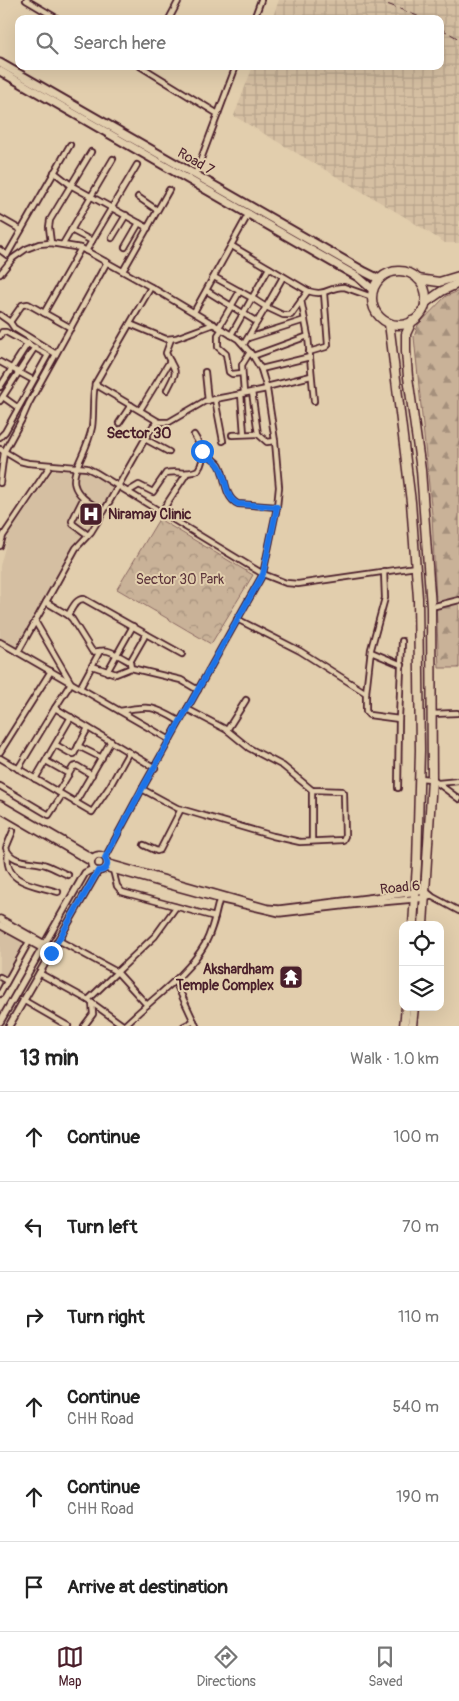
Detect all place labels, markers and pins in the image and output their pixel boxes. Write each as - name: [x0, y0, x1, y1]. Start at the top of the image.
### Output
- hospital icon: Niramay Clinic: [78, 501, 104, 527]
- place label: Niramay Clinic: [108, 506, 191, 523]
- place label: Akshardham Temple Complex: [175, 961, 275, 994]
- temple icon: Akshardham Temple Complex: [278, 964, 304, 990]

